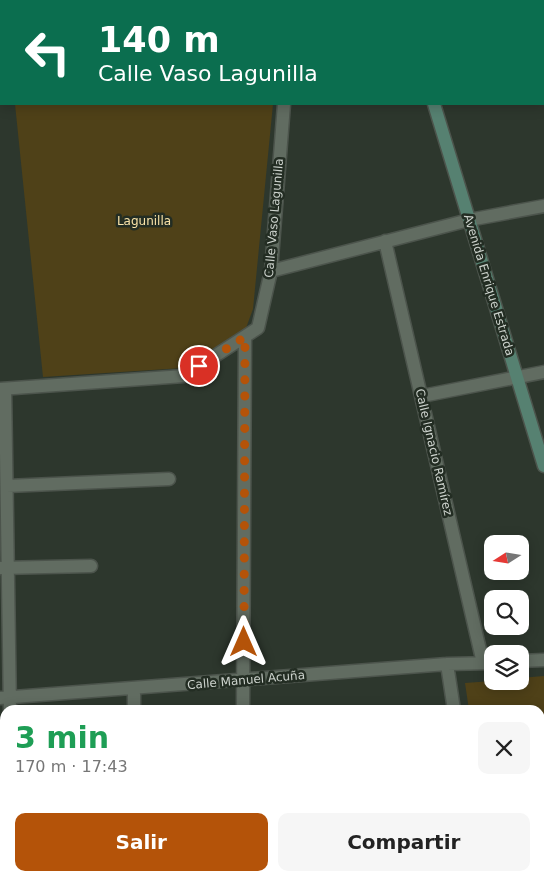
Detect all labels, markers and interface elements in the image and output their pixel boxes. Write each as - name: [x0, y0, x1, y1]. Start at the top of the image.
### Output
- icon: left: [15, 20, 80, 85]
- text: 140 m: [98, 20, 220, 60]
- text: Calle Vaso Lagunilla: [98, 61, 318, 86]
- street label: Calle Vaso Lagunilla: [262, 158, 286, 278]
- street label: Avenida Enrique Estrada: [461, 212, 517, 358]
- park label: Lagunilla: [117, 214, 171, 228]
- pin: [178, 345, 220, 387]
- icon: arrive: [185, 352, 213, 380]
- street label: Calle Ignacio Ramírez: [413, 387, 455, 517]
- north arrow: [484, 535, 529, 580]
- map controls: [484, 535, 529, 690]
- button: search: [484, 590, 529, 635]
- position arrow: [217, 615, 269, 667]
- button: layers: [484, 645, 529, 690]
- street label: Calle Manuel Acuña: [187, 668, 305, 692]
- text: 3 min: [15, 720, 109, 755]
- button: close: [478, 722, 530, 774]
- text: 170 m · 17:43: [15, 757, 128, 776]
- button: Salir: [15, 813, 268, 871]
- button: Compartir: [278, 813, 530, 871]

